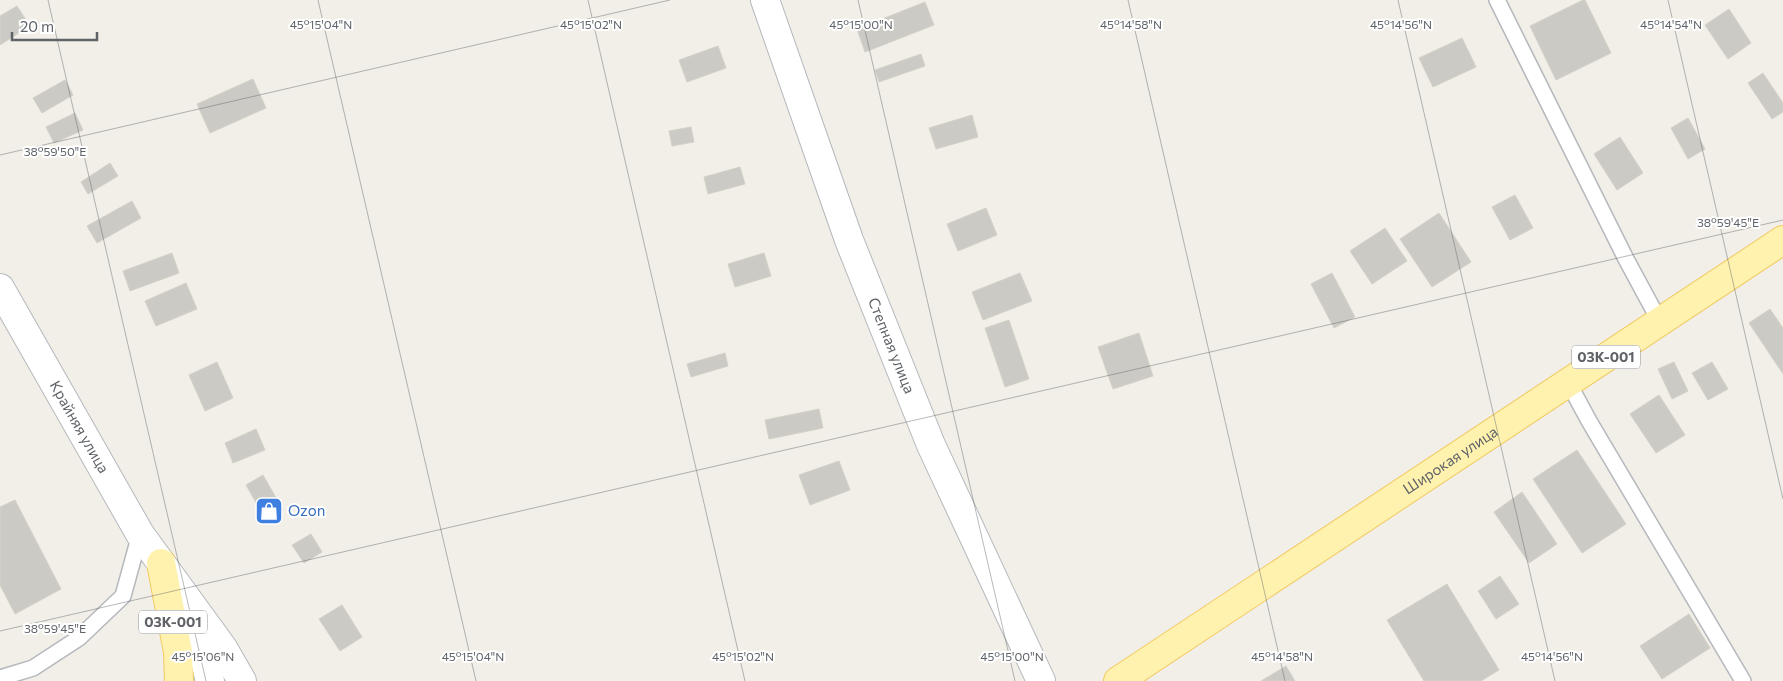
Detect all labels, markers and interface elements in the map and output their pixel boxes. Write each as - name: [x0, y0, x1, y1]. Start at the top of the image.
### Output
- scale bar: [12, 10, 98, 42]
- text: 20 m: [20, 17, 54, 35]
- text: 45°15'04"N: [290, 17, 352, 31]
- text: 45°15'02"N: [560, 17, 622, 31]
- text: 45°15'00"N: [829, 17, 893, 31]
- text: 45°14'58"N: [1100, 17, 1162, 31]
- text: 45°14'56"N: [1370, 17, 1432, 31]
- text: 45°14'54"N: [1640, 17, 1702, 31]
- text: 38°59'50"E: [24, 144, 86, 158]
- text: 38°59'45"E: [1697, 215, 1759, 229]
- street label: Степная улица: [865, 295, 919, 396]
- road number: 03К-001: [1572, 346, 1640, 368]
- street label: Крайняя улица: [47, 377, 113, 476]
- street label: Широкая улица: [1399, 422, 1501, 497]
- shop icon: Ozon: [254, 496, 284, 526]
- place label: Ozon: [288, 501, 325, 519]
- road number: 03К-001: [139, 610, 207, 634]
- text: 38°59'45"E: [24, 621, 86, 635]
- text: 45°15'06"N: [172, 649, 234, 663]
- text: 45°15'04"N: [442, 649, 504, 663]
- text: 45°15'02"N: [712, 649, 774, 663]
- text: 45°15'00"N: [980, 649, 1044, 663]
- text: 45°14'58"N: [1251, 649, 1313, 663]
- text: 45°14'56"N: [1521, 649, 1583, 663]

